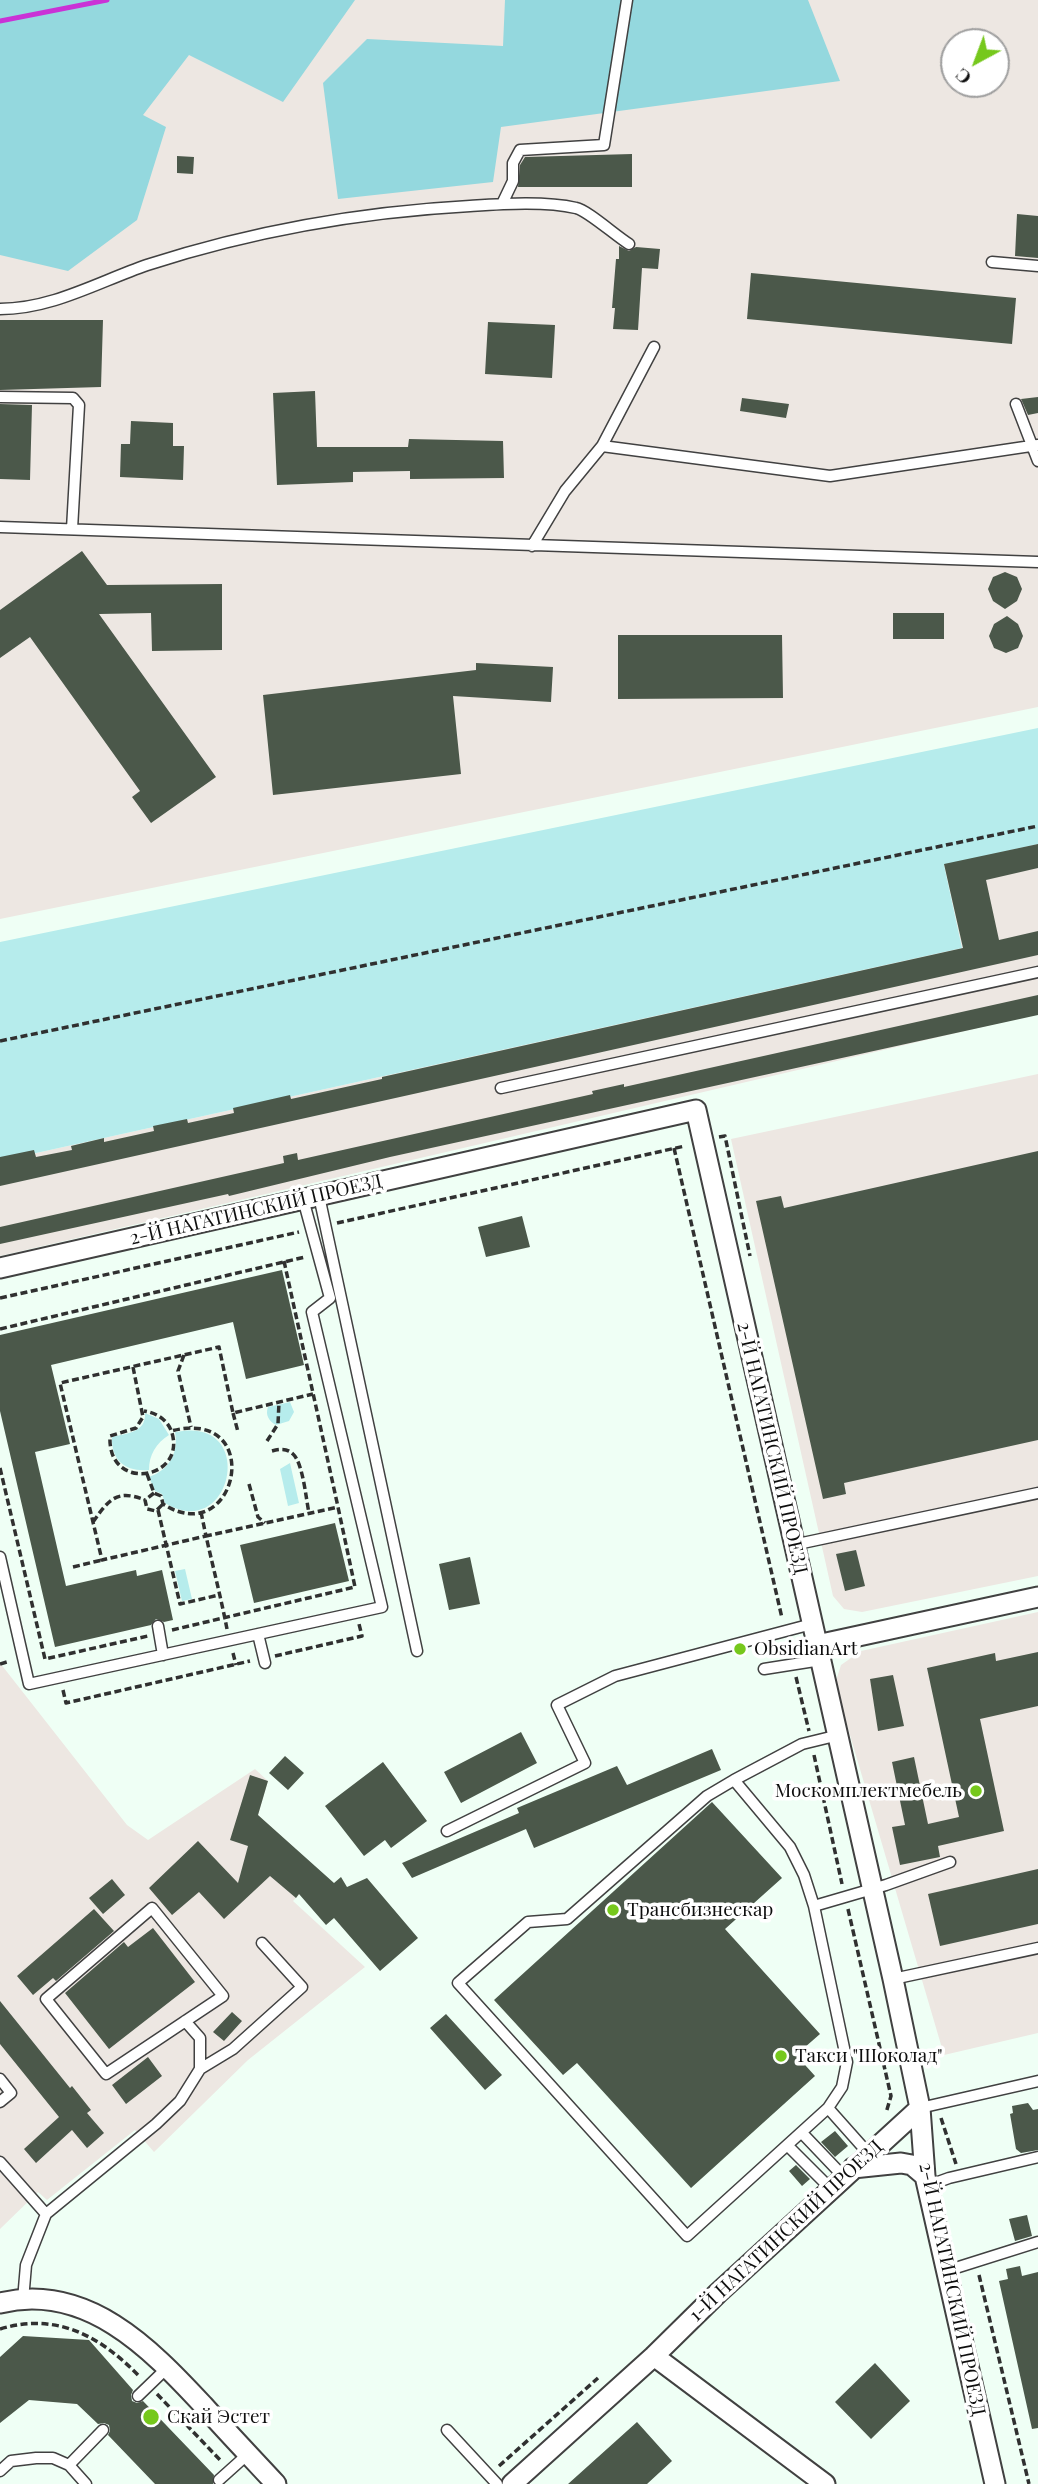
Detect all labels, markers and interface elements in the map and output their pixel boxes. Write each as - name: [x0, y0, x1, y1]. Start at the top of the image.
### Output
- north arrow: [940, 28, 1010, 98]
- text: С: [949, 63, 976, 92]
- street label: 2-Й НАГАТИНСКИЙ ПРОЕЗД: [128, 1170, 384, 1250]
- street label: 2-Й НАГАТИНСКИЙ ПРОЕЗД: [732, 1320, 812, 1576]
- place label: ObsidianArt: [754, 1638, 857, 1660]
- marker: ObsidianArt: [732, 1641, 748, 1657]
- place label: Москомплектмебель: [775, 1780, 962, 1802]
- marker: Москомплектмебель: [968, 1783, 984, 1799]
- place label: Трансбизнескар: [627, 1899, 773, 1921]
- marker: Трансбизнескар: [605, 1902, 621, 1918]
- place label: Такси "Шоколад": [795, 2045, 943, 2067]
- marker: Такси "Шоколад": [773, 2048, 789, 2064]
- street label: 1-Й НАГАТИНСКИЙ ПРОЕЗД: [685, 2135, 887, 2327]
- street label: 2-Й НАГАТИНСКИЙ ПРОЕЗД: [914, 2160, 990, 2418]
- place label: Скай Эстет: [167, 2406, 270, 2428]
- marker: Скай Эстет: [141, 2407, 161, 2427]

